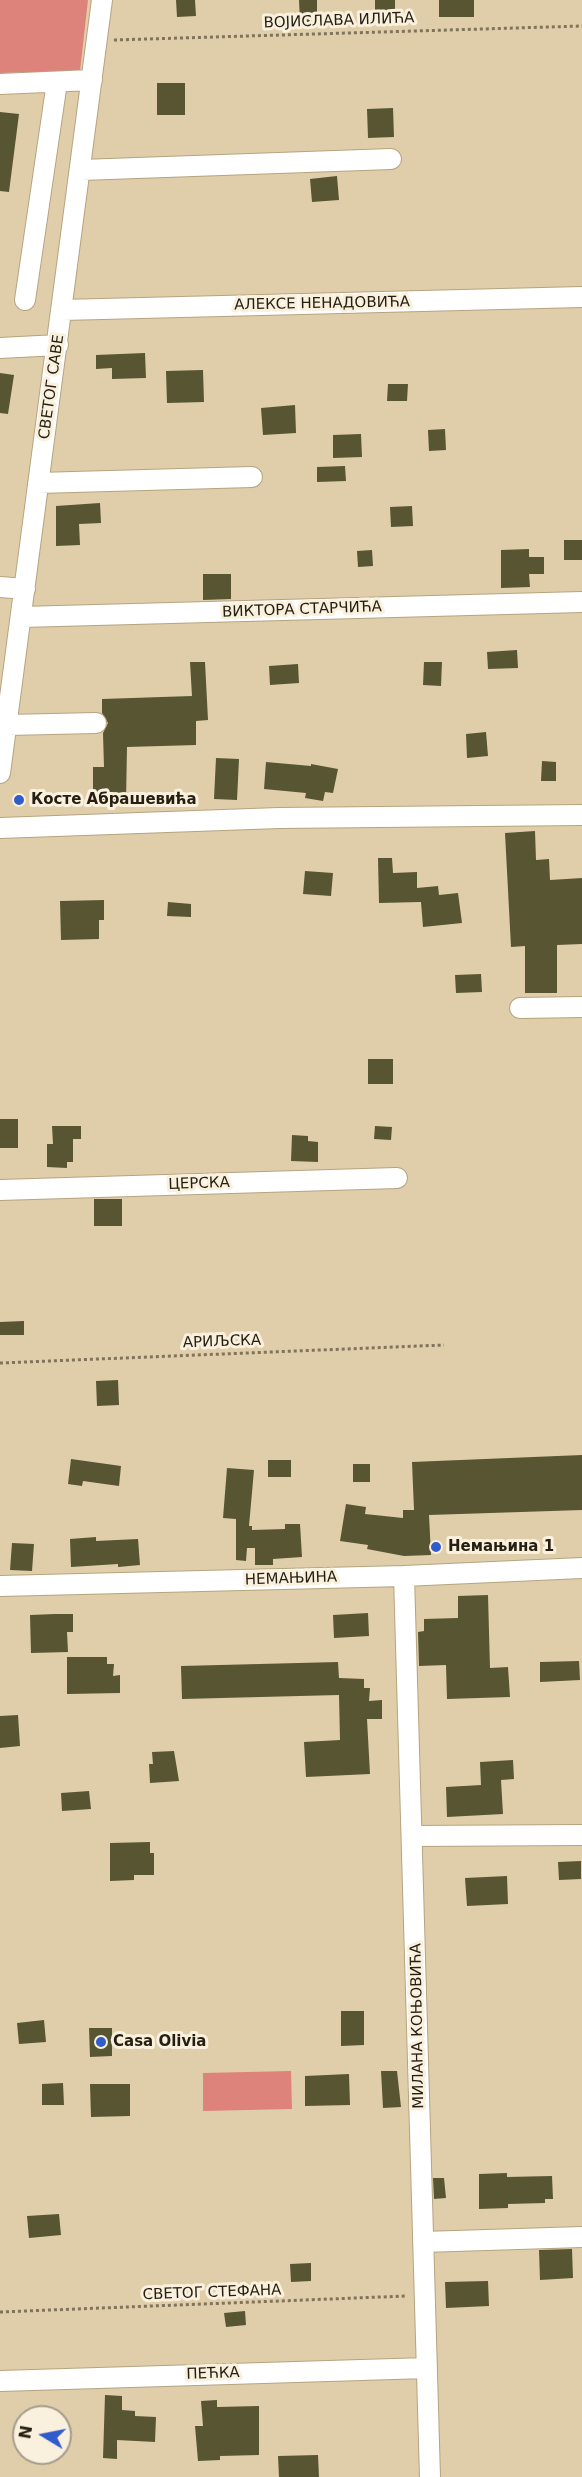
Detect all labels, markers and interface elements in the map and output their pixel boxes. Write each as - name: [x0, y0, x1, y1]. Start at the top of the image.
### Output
- street label: ВОЈИСЛАВА ИЛИЋА: [263, 9, 415, 33]
- street label: АЛЕКСЕ НЕНАДОВИЋА: [234, 293, 410, 315]
- street label: СВЕТОГ САВЕ: [36, 333, 68, 441]
- street label: ВИКТОРА СТАРЧИЋА: [222, 598, 382, 622]
- place label: Косте Абрашевића: [31, 791, 197, 809]
- marker: Косте Абрашевића: [12, 793, 26, 807]
- street label: ЦЕРСКА: [168, 1174, 230, 1194]
- street label: АРИЉСКА: [183, 1332, 261, 1352]
- place label: Немањина 1: [448, 1538, 554, 1556]
- marker: Немањина 1: [429, 1540, 443, 1554]
- street label: НЕМАЊИНА: [245, 1568, 337, 1590]
- street label: МИЛАНА КОЊОВИЋА: [408, 1943, 428, 2109]
- place label: Casa Olivia: [113, 2033, 206, 2051]
- marker: Casa Olivia: [94, 2035, 108, 2049]
- street label: СВЕТОГ СТЕФАНА: [142, 2282, 282, 2304]
- street label: ПЕЋКА: [186, 2364, 240, 2384]
- north arrow: [12, 2405, 72, 2465]
- text: N: [15, 2424, 36, 2440]

